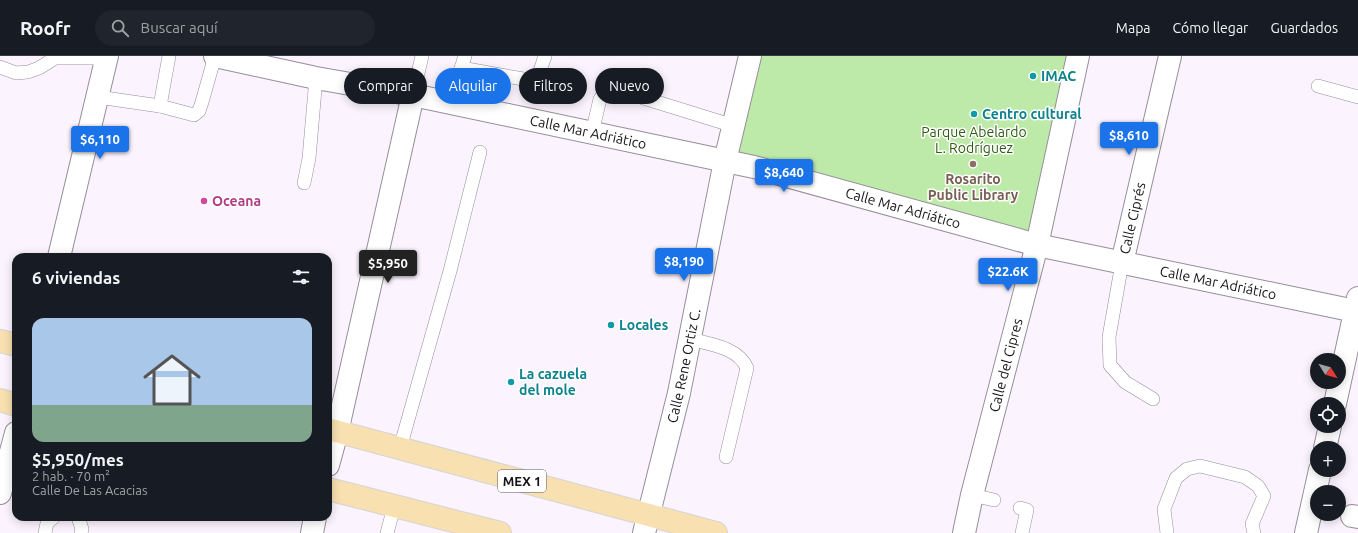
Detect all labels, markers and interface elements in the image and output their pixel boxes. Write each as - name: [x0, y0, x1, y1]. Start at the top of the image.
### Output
- search box: [95, 10, 375, 46]
- text: Roofr: [20, 17, 71, 39]
- icon: search: [109, 17, 131, 39]
- text: Buscar aquí: [141, 19, 218, 36]
- text: Mapa: [1116, 20, 1151, 36]
- text: Cómo llegar: [1173, 20, 1248, 36]
- text: Guardados: [1270, 20, 1338, 36]
- chip: Comprar: [344, 68, 427, 104]
- chip: Alquilar: [435, 68, 511, 104]
- chip: Filtros: [519, 68, 587, 104]
- chip: Nuevo: [595, 68, 664, 104]
- place label: IMAC: [1041, 68, 1076, 84]
- marker: IMAC: [1028, 71, 1038, 81]
- place label: Centro cultural: [982, 106, 1082, 122]
- marker: Centro cultural: [969, 109, 979, 119]
- street label: Calle Mar Adriático: [529, 112, 648, 152]
- pin: $8,610: [1096, 122, 1162, 156]
- park label: Parque Abelardo L. Rodríguez: [921, 124, 1027, 156]
- pin: $6,110: [67, 126, 133, 160]
- text: $8,610: [1109, 128, 1149, 142]
- text: $6,110: [80, 132, 120, 146]
- pin: $8,640: [751, 159, 817, 193]
- marker: Rosarito Public Library: [968, 159, 978, 169]
- text: $8,640: [764, 165, 804, 179]
- place label: Rosarito Public Library: [928, 171, 1019, 203]
- street label: Calle Ciprés: [1116, 181, 1148, 256]
- street label: Calle Mar Adriático: [844, 185, 962, 232]
- place label: Oceana: [212, 193, 261, 209]
- marker: Oceana: [199, 196, 209, 206]
- pin: $8,190: [651, 248, 717, 282]
- pin: $5,950: [355, 250, 421, 284]
- text: $8,190: [664, 254, 704, 268]
- text: $5,950: [368, 256, 408, 270]
- pin: $22.6K: [975, 258, 1041, 292]
- street label: Calle Mar Adriático: [1158, 263, 1278, 303]
- text: $22.6K: [987, 264, 1029, 278]
- icon: filters: [290, 266, 312, 288]
- text: 6 viviendas: [32, 268, 120, 287]
- street label: Calle Rene Ortiz C.: [664, 307, 704, 425]
- place label: Locales: [619, 317, 669, 333]
- street label: Calle del Cipres: [986, 317, 1026, 414]
- marker: Locales: [606, 320, 616, 330]
- icon: home: [136, 344, 208, 416]
- north arrow: [1310, 353, 1346, 389]
- map controls: [1310, 353, 1346, 521]
- place label: La cazuela del mole: [519, 366, 587, 398]
- marker: La cazuela del mole: [506, 377, 516, 387]
- button: locate: [1310, 397, 1346, 433]
- button: +: [1310, 441, 1346, 477]
- text: $5,950/mes: [32, 450, 124, 469]
- text: 2 hab. · 70 m²: [32, 469, 110, 483]
- road number: MEX 1: [498, 470, 546, 492]
- text: Calle De Las Acacias: [32, 483, 148, 497]
- button: −: [1310, 485, 1346, 521]

